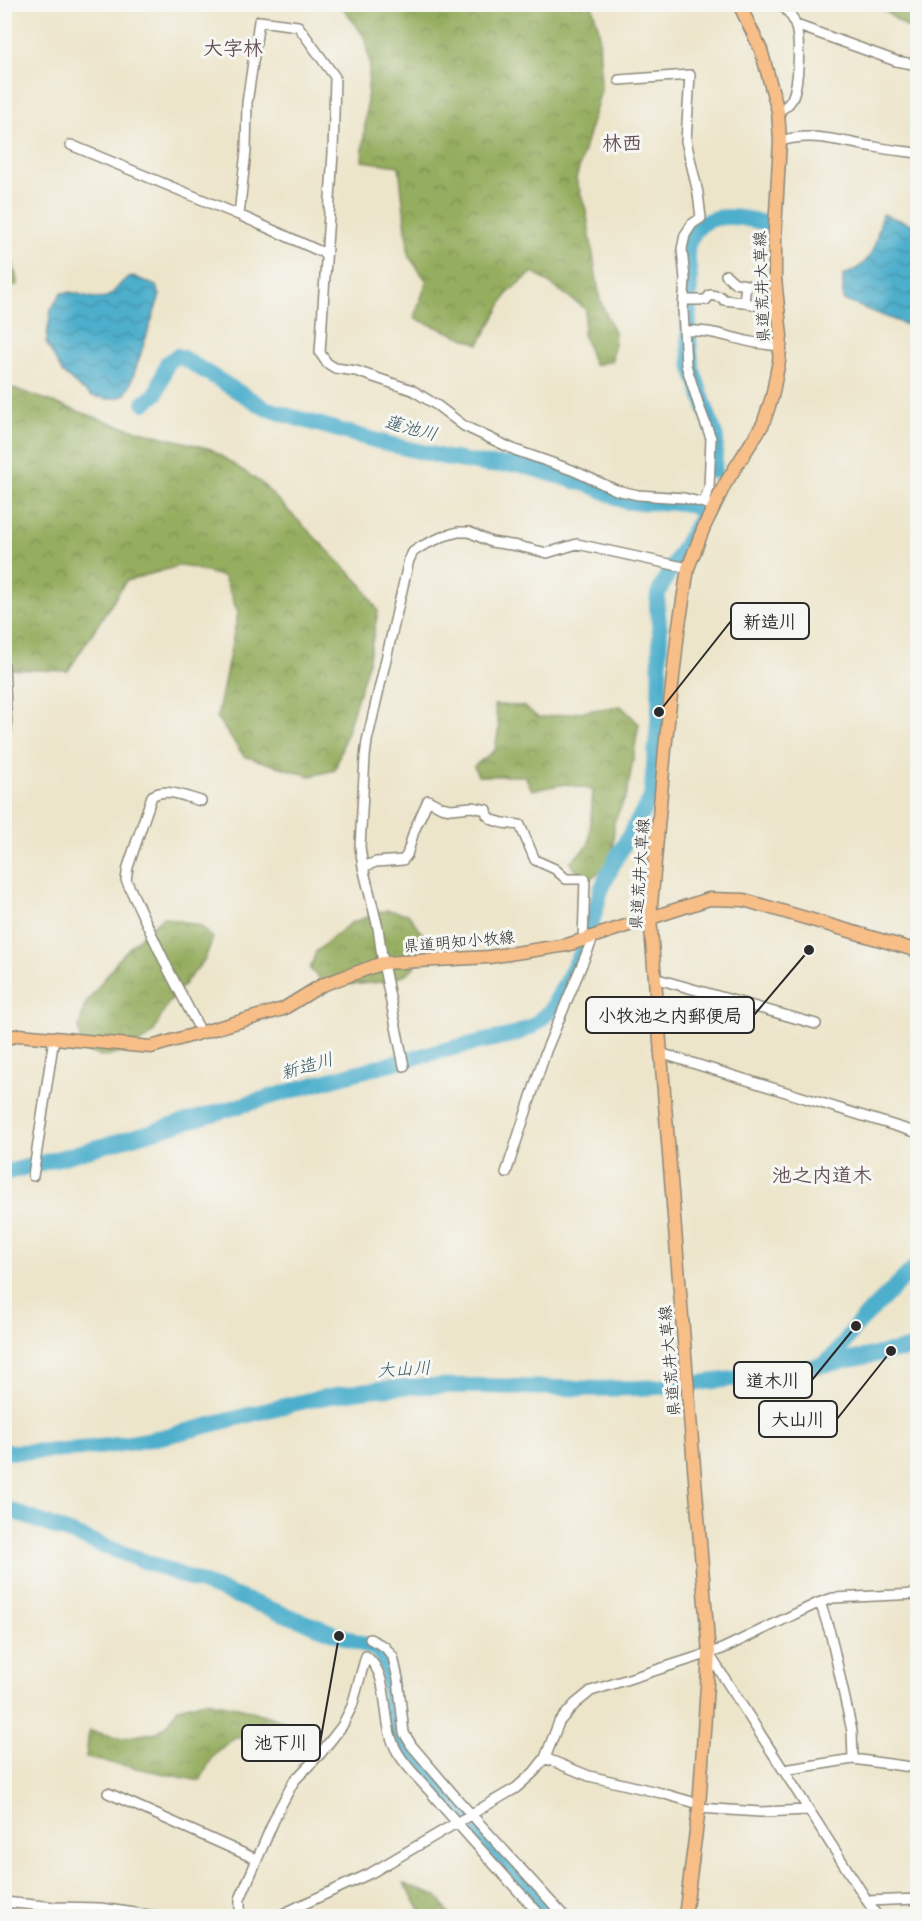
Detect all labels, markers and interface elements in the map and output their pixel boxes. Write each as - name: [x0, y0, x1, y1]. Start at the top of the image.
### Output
- district label: 大字林: [203, 38, 263, 63]
- district label: 林西: [602, 133, 642, 158]
- street label: 県道荒井大草線: [751, 231, 776, 343]
- water label: 蓮池川: [382, 412, 439, 448]
- callout: 新造川: [731, 603, 809, 639]
- text: 新造川: [743, 613, 797, 635]
- street label: 県道荒井大草線: [627, 818, 656, 931]
- street label: 県道明知小牧線: [403, 928, 516, 959]
- callout: 小牧池之内郵便局: [586, 997, 754, 1033]
- text: 小牧池之内郵便局: [598, 1007, 742, 1029]
- water label: 新造川: [279, 1050, 337, 1086]
- district label: 池之内道木: [772, 1165, 872, 1190]
- street label: 県道荒井大草線: [656, 1304, 687, 1417]
- water label: 大山川: [377, 1360, 432, 1383]
- callout: 道木川: [734, 1362, 812, 1398]
- text: 道木川: [746, 1372, 800, 1394]
- callout: 大山川: [759, 1401, 837, 1437]
- text: 大山川: [771, 1411, 825, 1433]
- callout: 池下川: [242, 1725, 320, 1761]
- text: 池下川: [254, 1734, 308, 1756]

